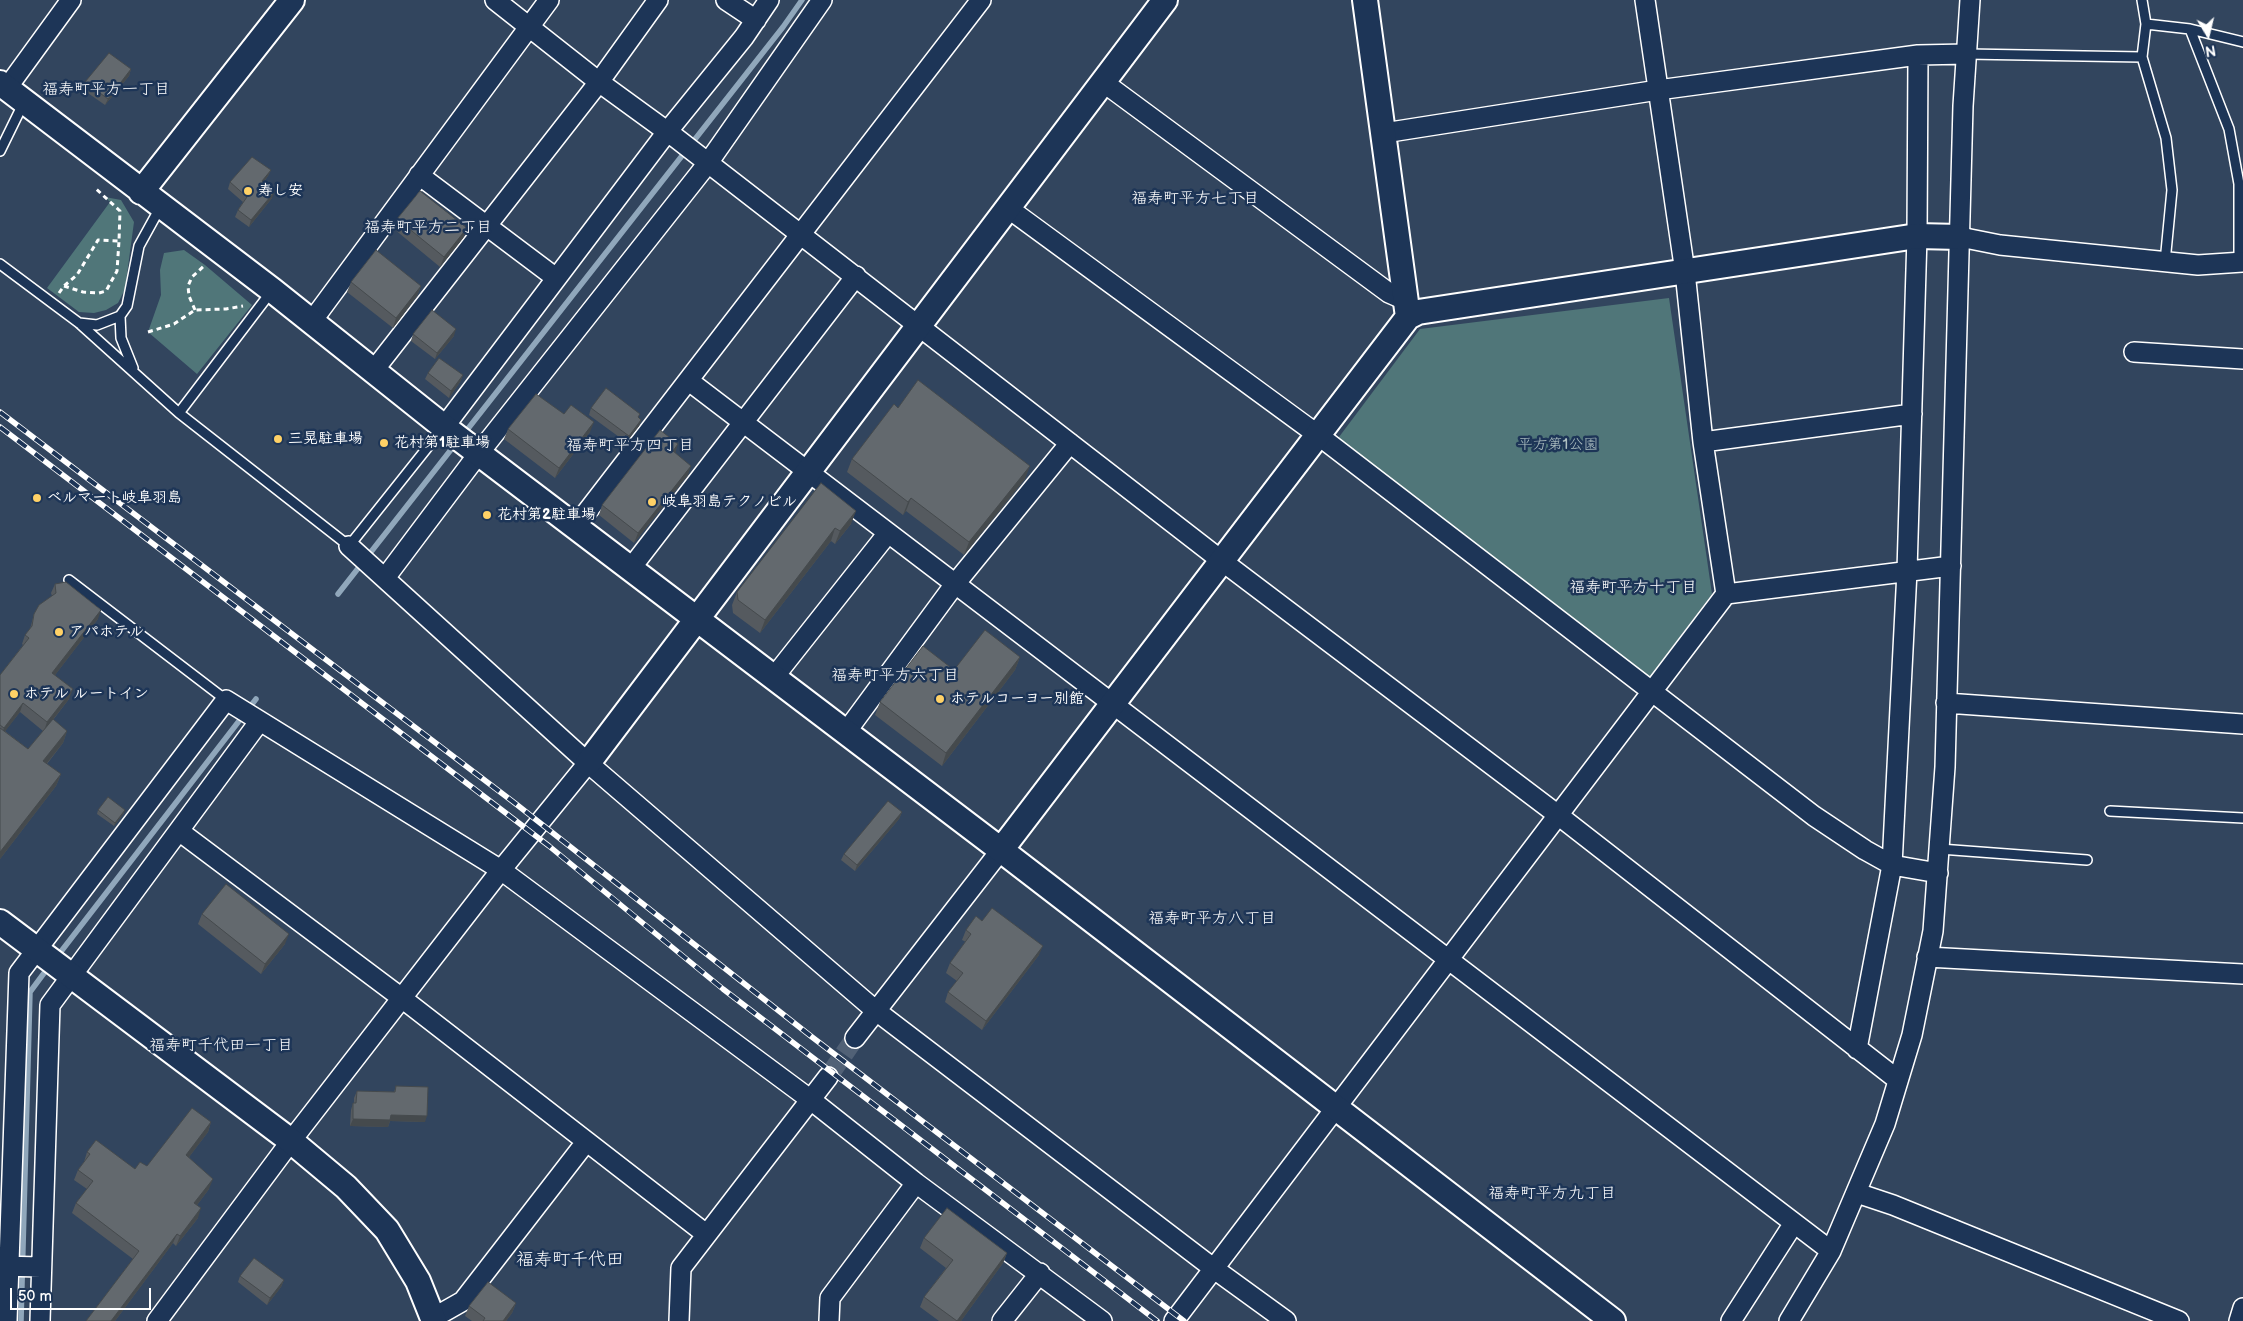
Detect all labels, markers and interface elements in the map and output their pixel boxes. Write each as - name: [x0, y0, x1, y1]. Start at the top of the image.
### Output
- north arrow: [2183, 10, 2233, 60]
- text: N: [2204, 41, 2217, 60]
- district label: 福寿町平方一丁目: [42, 80, 170, 100]
- place label: 寿し安: [258, 182, 303, 200]
- marker: 寿し安: [242, 185, 254, 197]
- district label: 福寿町平方七丁目: [1131, 189, 1259, 209]
- district label: 福寿町平方二丁目: [364, 218, 492, 238]
- place label: 三晃駐車場: [288, 430, 363, 448]
- marker: 三晃駐車場: [272, 433, 284, 445]
- place label: 花村第1駐車場: [394, 434, 490, 452]
- district label: 福寿町平方四丁目: [566, 436, 694, 456]
- park label: 平方第1公園: [1518, 436, 1598, 454]
- marker: 花村第1駐車場: [378, 437, 390, 449]
- place label: ベルマート岐阜羽島: [47, 489, 182, 507]
- marker: ベルマート岐阜羽島: [31, 492, 43, 504]
- place label: 岐阜羽島テクノビル: [662, 493, 797, 511]
- marker: 岐阜羽島テクノビル: [646, 496, 658, 508]
- place label: 花村第2駐車場: [497, 506, 596, 524]
- marker: 花村第2駐車場: [481, 509, 493, 521]
- district label: 福寿町平方十丁目: [1569, 578, 1697, 598]
- place label: アパホテル: [69, 623, 144, 641]
- marker: アパホテル: [53, 626, 65, 638]
- district label: 福寿町平方六丁目: [831, 666, 959, 686]
- place label: ホテル ルートイン: [24, 685, 149, 703]
- marker: ホテル ルートイン: [8, 688, 20, 700]
- place label: ホテルコーヨー別館: [950, 690, 1084, 708]
- marker: ホテルコーヨー別館: [934, 693, 946, 705]
- district label: 福寿町平方八丁目: [1148, 909, 1276, 929]
- district label: 福寿町千代田一丁目: [149, 1036, 293, 1056]
- district label: 福寿町平方九丁目: [1488, 1184, 1616, 1204]
- district label: 福寿町千代田: [516, 1249, 624, 1271]
- scale bar: [12, 1278, 154, 1310]
- text: 50 m: [18, 1287, 52, 1306]

